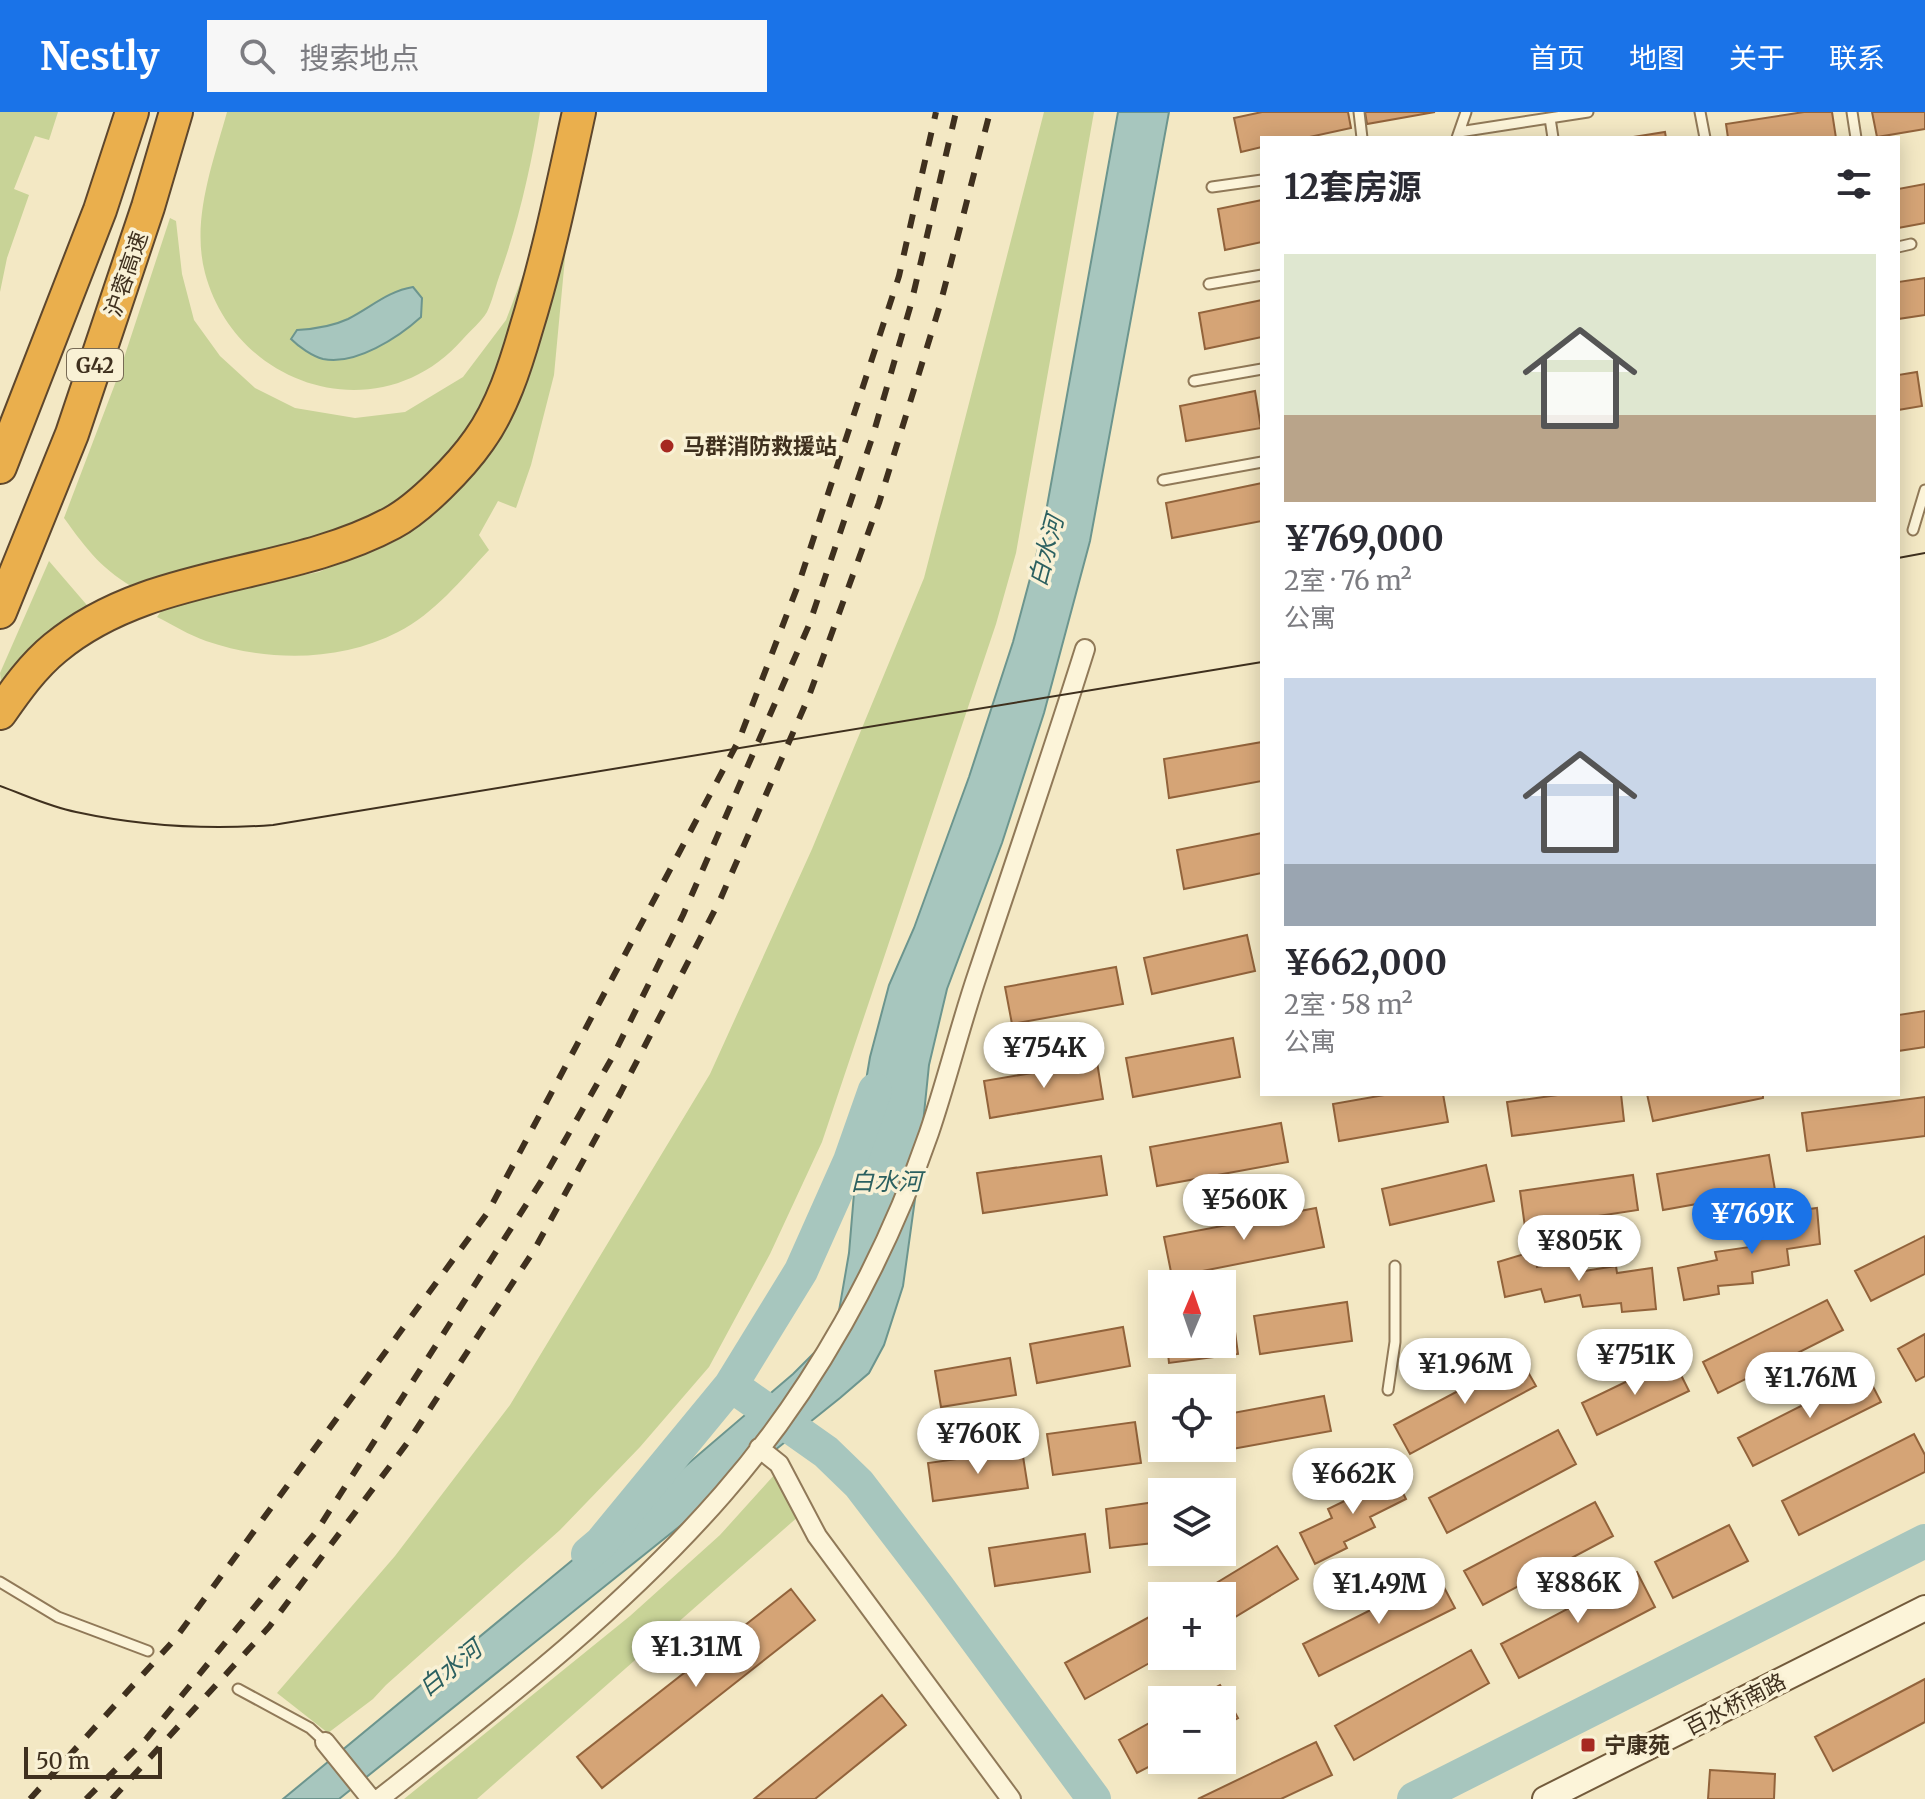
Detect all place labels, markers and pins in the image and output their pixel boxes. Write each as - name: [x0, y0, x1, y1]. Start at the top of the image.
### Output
- place label: 马群消防救援站: [683, 432, 837, 460]
- marker: 马群消防救援站: [658, 437, 676, 455]
- pin: ¥754K: [988, 1022, 1100, 1090]
- pin: ¥560K: [1188, 1174, 1300, 1242]
- pin: ¥769K: [1696, 1188, 1808, 1256]
- pin: ¥805K: [1523, 1215, 1635, 1283]
- pin: ¥751K: [1579, 1329, 1691, 1397]
- pin: ¥1.96M: [1400, 1338, 1530, 1406]
- pin: ¥1.76M: [1745, 1352, 1875, 1420]
- pin: ¥760K: [922, 1408, 1034, 1476]
- pin: ¥662K: [1297, 1448, 1409, 1516]
- pin: ¥886K: [1522, 1557, 1634, 1625]
- pin: ¥1.49M: [1314, 1558, 1444, 1626]
- pin: ¥1.31M: [631, 1621, 761, 1689]
- place label: 宁康苑: [1604, 1731, 1670, 1759]
- marker: 宁康苑: [1579, 1736, 1597, 1754]

